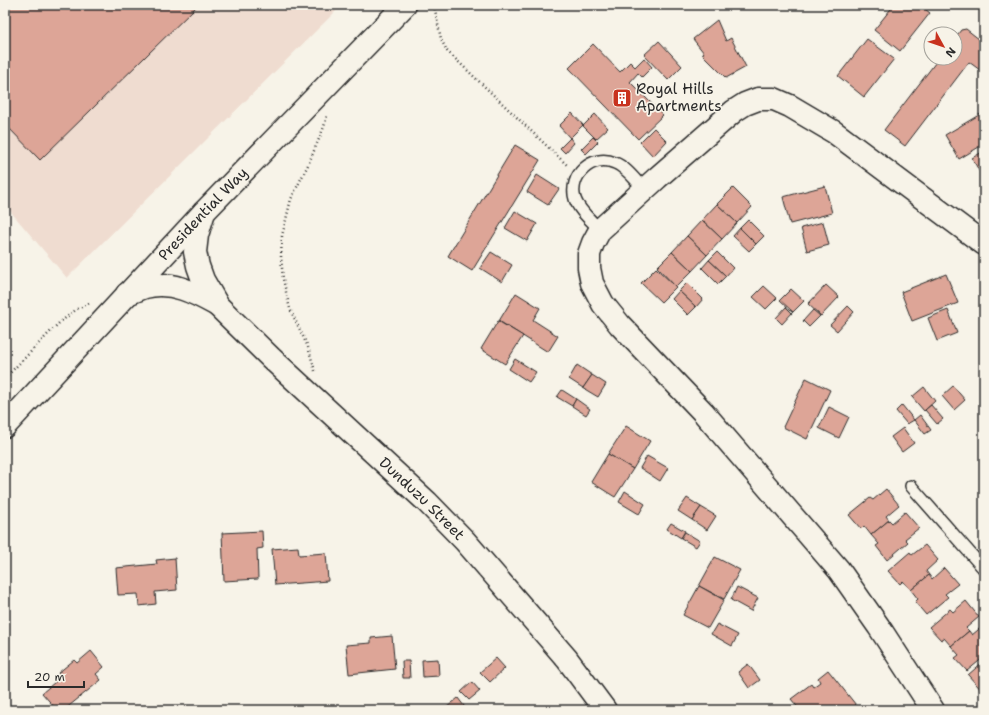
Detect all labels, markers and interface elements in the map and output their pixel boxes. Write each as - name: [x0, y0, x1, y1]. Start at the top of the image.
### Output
- north arrow: [923, 26, 963, 66]
- text: N: [942, 44, 959, 60]
- place label: Royal Hills Apartments: [636, 79, 722, 116]
- building icon: Royal Hills Apartments: [611, 87, 633, 109]
- street label: Presidential Way: [154, 163, 252, 265]
- street label: Dunduzu Street: [375, 453, 469, 545]
- scale bar: [28, 663, 84, 689]
- text: 20 m: [34, 669, 65, 685]

